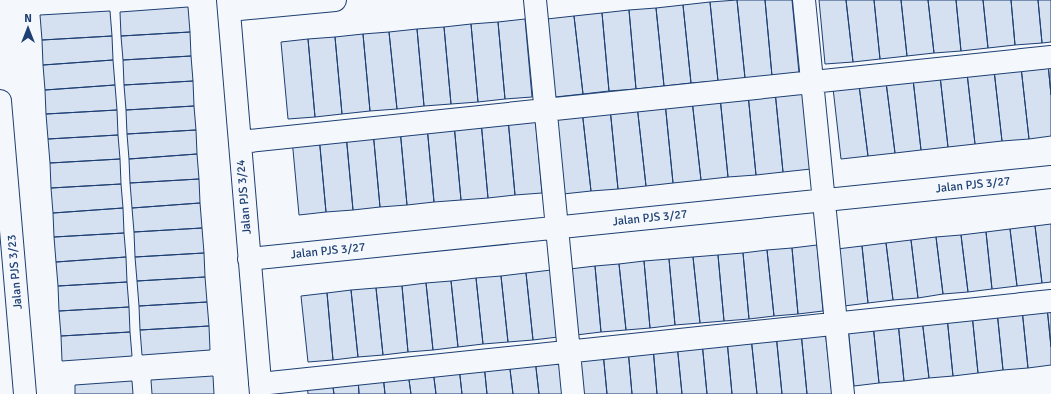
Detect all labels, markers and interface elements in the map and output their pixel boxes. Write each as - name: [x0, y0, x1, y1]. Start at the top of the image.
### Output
- north arrow: [8, 8, 48, 48]
- text: N: [24, 12, 32, 25]
- street label: Jalan PJS 3/24: [233, 159, 255, 235]
- street label: Jalan PJS 3/27: [935, 174, 1011, 196]
- street label: Jalan PJS 3/27: [612, 207, 688, 229]
- street label: Jalan PJS 3/23: [4, 234, 26, 310]
- street label: Jalan PJS 3/27: [290, 240, 366, 262]

